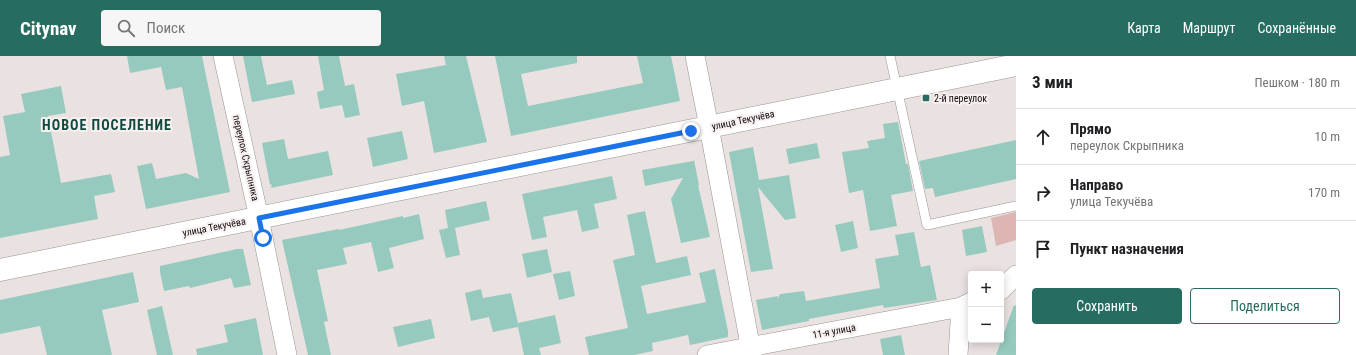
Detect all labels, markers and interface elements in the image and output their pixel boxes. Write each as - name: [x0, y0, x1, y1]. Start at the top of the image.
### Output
- search box: [101, 10, 381, 46]
- text: Citynav: [20, 17, 77, 40]
- icon: search: [115, 17, 137, 39]
- text: Поиск: [147, 19, 185, 37]
- text: Карта: [1127, 20, 1161, 36]
- text: Маршрут: [1183, 20, 1235, 36]
- text: Сохранённые: [1257, 20, 1336, 36]
- text: 3 мин: [1032, 72, 1073, 92]
- text: Пешком · 180 m: [1254, 75, 1340, 90]
- marker: 2-й переулок: [921, 93, 931, 103]
- place label: 2-й переулок: [934, 93, 987, 104]
- street label: улица Текучёва: [711, 108, 776, 132]
- street label: переулок Скрыпника: [231, 114, 261, 202]
- district label: НОВОЕ ПОСЕЛЕНИЕ: [42, 117, 172, 133]
- text: Прямо: [1070, 120, 1111, 138]
- route end: [682, 122, 700, 140]
- icon: ahead: [1032, 126, 1054, 148]
- text: 10 m: [1314, 129, 1340, 144]
- text: переулок Скрыпника: [1070, 138, 1184, 153]
- text: Направо: [1070, 176, 1123, 194]
- icon: right: [1032, 182, 1054, 204]
- text: 170 m: [1308, 185, 1340, 200]
- text: улица Текучёва: [1070, 194, 1153, 209]
- street label: улица Текучёва: [182, 215, 247, 239]
- route start: [254, 229, 272, 247]
- icon: arrive: [1032, 238, 1054, 260]
- text: Пункт назначения: [1070, 240, 1184, 258]
- map controls: [968, 271, 1004, 343]
- button: +: [968, 271, 1004, 307]
- button: Сохранить: [1032, 288, 1182, 324]
- button: Поделиться: [1190, 288, 1340, 324]
- button: −: [968, 307, 1004, 343]
- street label: 11-я улица: [812, 321, 857, 341]

